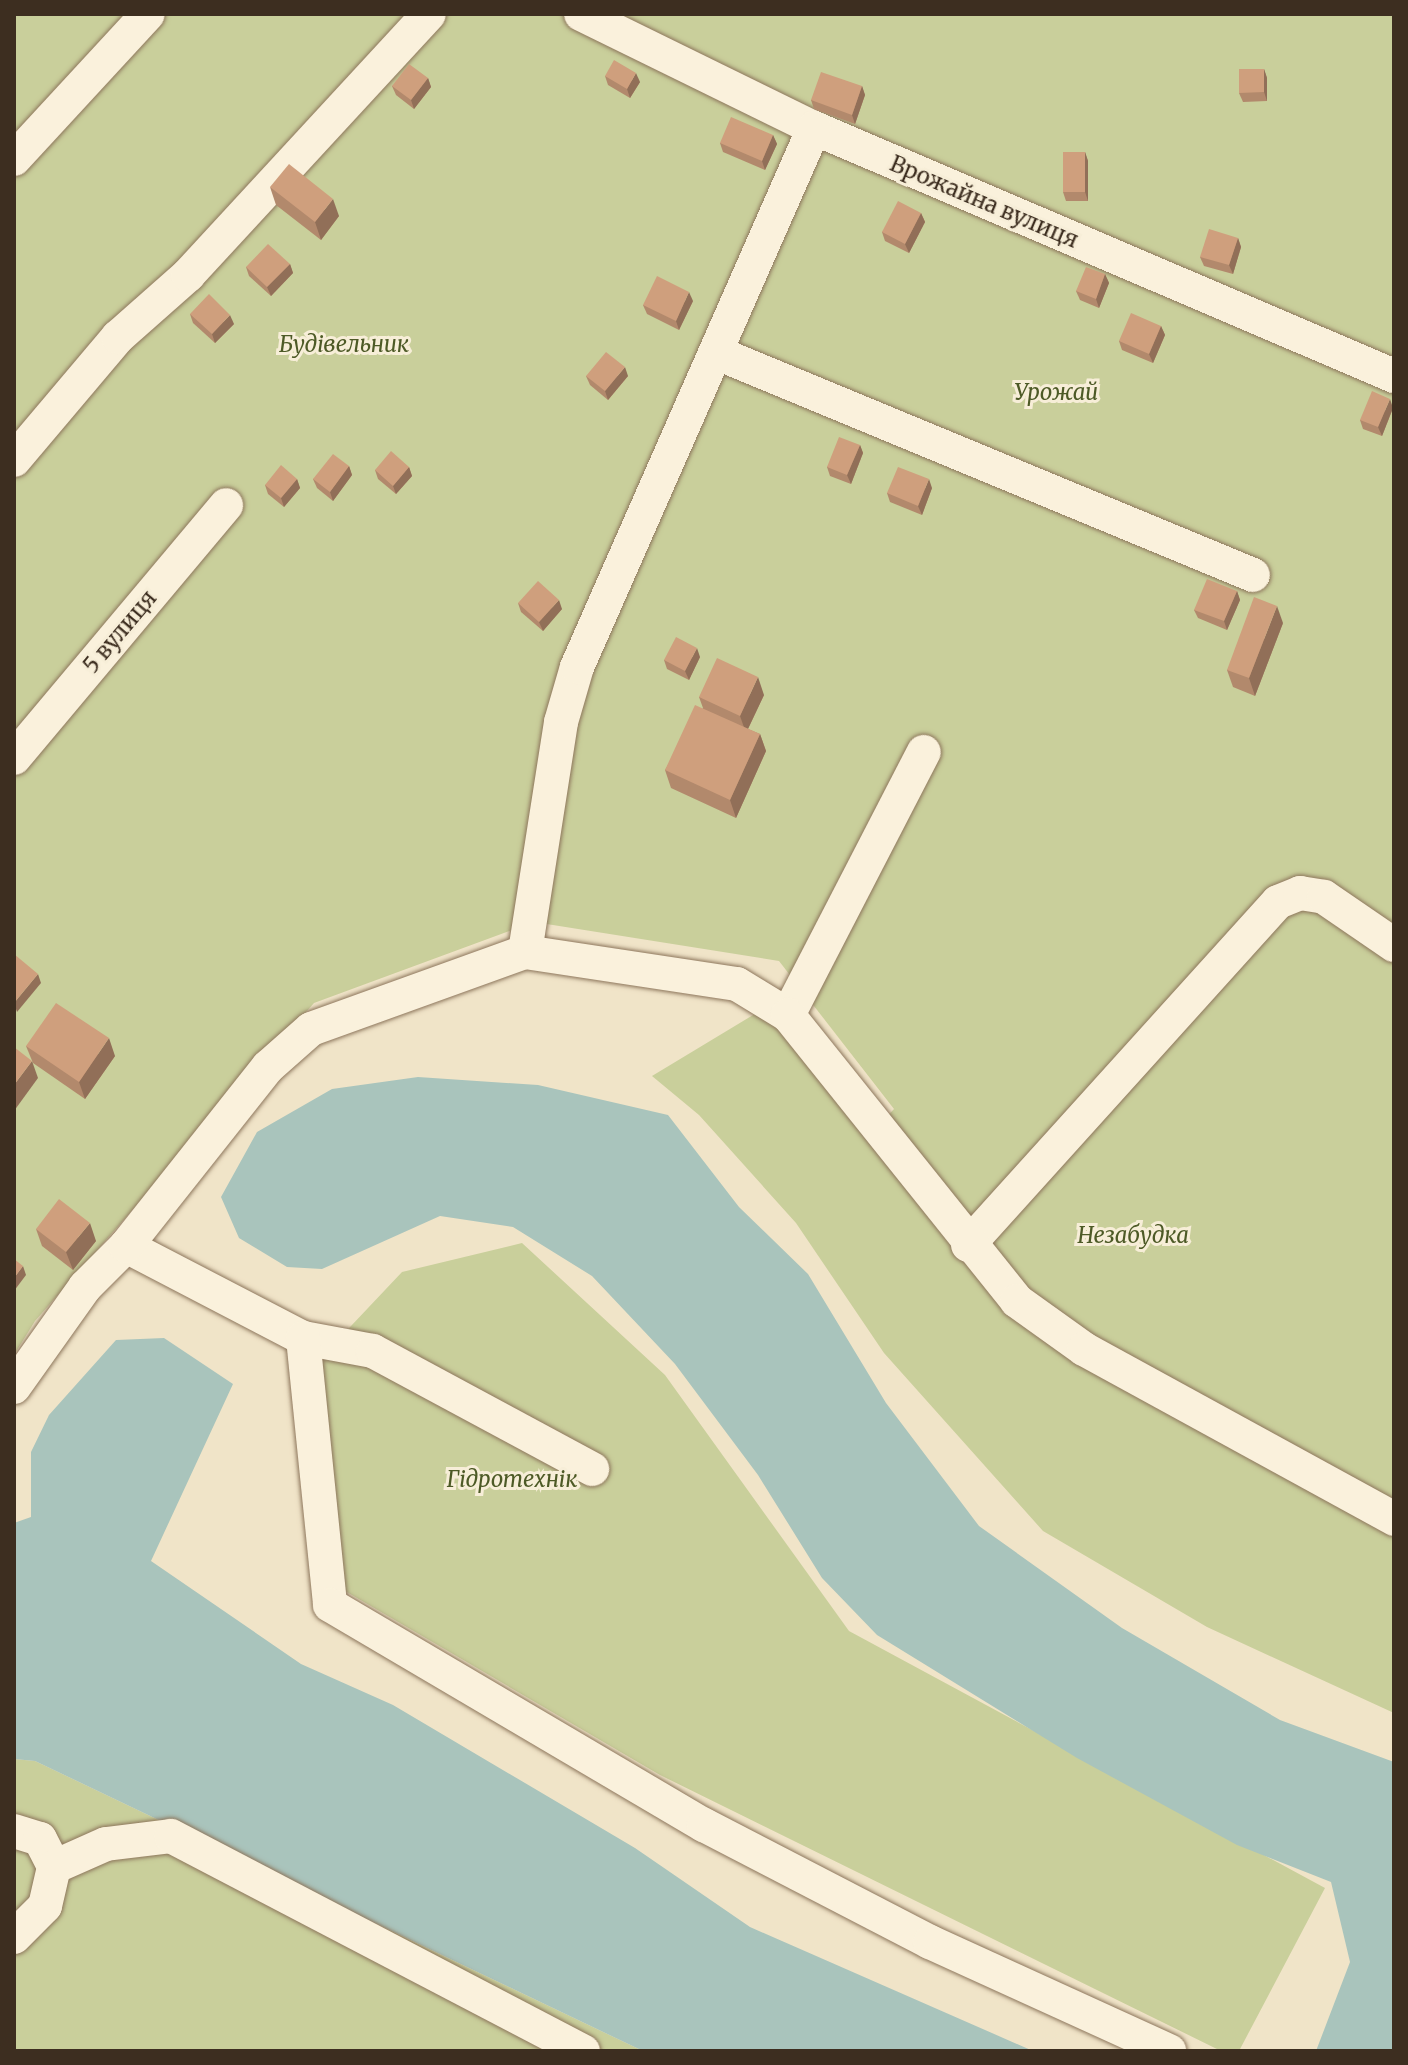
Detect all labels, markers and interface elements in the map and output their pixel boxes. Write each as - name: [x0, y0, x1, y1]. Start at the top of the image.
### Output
- street label: Врожайна вулиця: [886, 150, 1082, 254]
- park label: Будівельник: [279, 332, 409, 358]
- park label: Урожай: [1014, 380, 1098, 406]
- street label: 5 вулиця: [78, 585, 162, 679]
- park label: Незабудка: [1077, 1223, 1189, 1249]
- park label: Гідротехнік: [447, 1467, 577, 1493]

